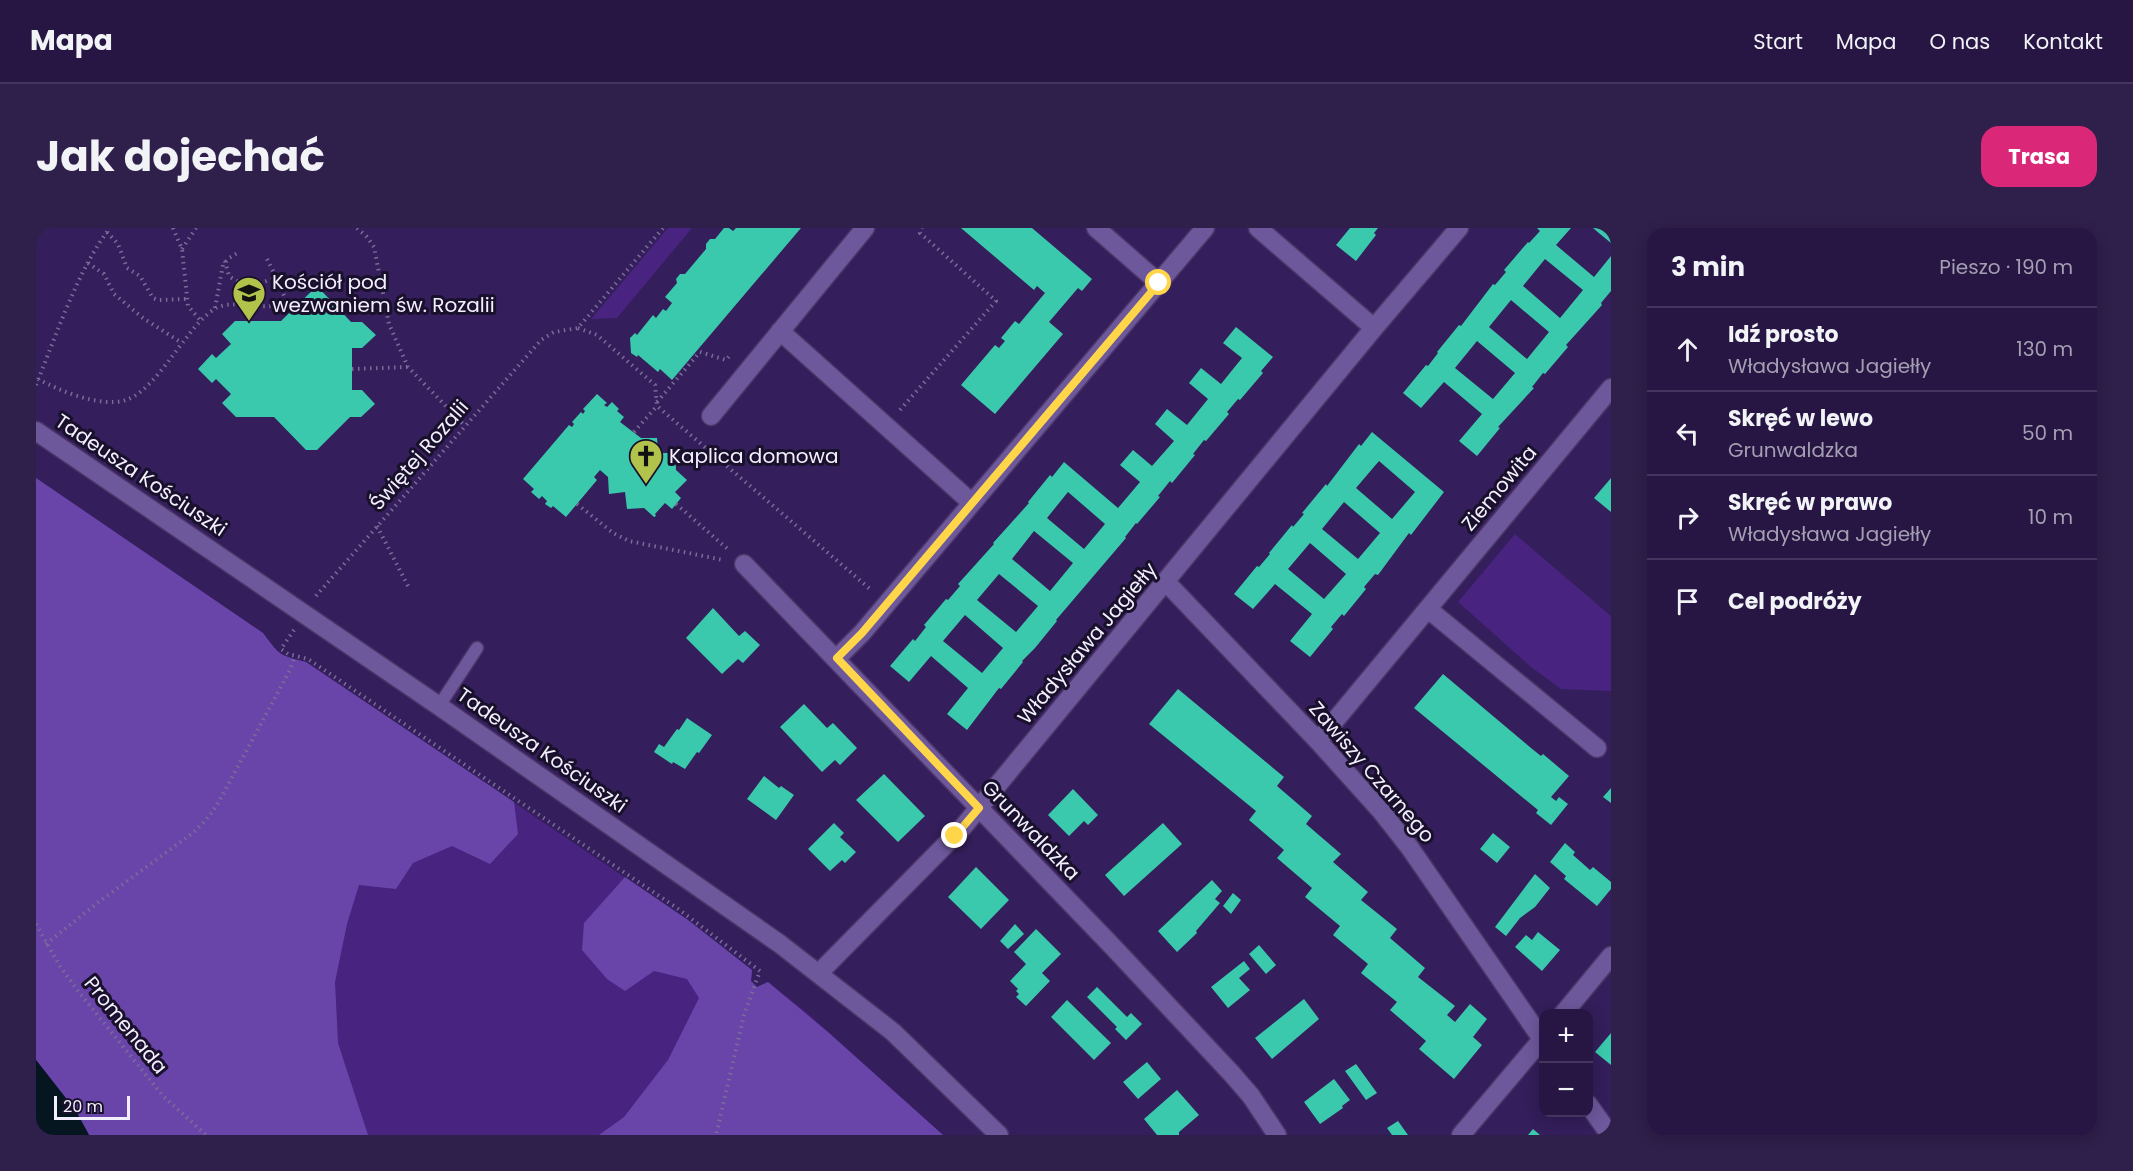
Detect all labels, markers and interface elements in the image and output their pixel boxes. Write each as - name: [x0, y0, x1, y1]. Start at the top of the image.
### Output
- text: Mapa: [30, 21, 113, 60]
- text: Start: [1753, 27, 1803, 56]
- text: Mapa: [1836, 27, 1897, 56]
- text: O nas: [1930, 27, 1990, 56]
- text: Kontakt: [2023, 27, 2103, 56]
- button: Trasa: [1981, 126, 2097, 187]
- text: Jak dojechać: [36, 127, 325, 186]
- text: 3 min: [1671, 249, 1745, 285]
- text: Pieszo · 190 m: [1939, 253, 2073, 281]
- place label: Kościół pod wezwaniem św. Rozalii: [272, 268, 495, 319]
- route start: [1145, 269, 1171, 295]
- school or university icon: Kościół pod wezwaniem św. Rozalii: [231, 275, 267, 322]
- text: Idź prosto: [1728, 319, 1839, 350]
- icon: ahead: [1671, 333, 1704, 366]
- text: 130 m: [2016, 335, 2073, 363]
- text: Władysława Jagiełły: [1728, 352, 1931, 380]
- street label: Świętej Rozalii: [363, 394, 475, 516]
- text: Skręć w lewo: [1728, 403, 1873, 434]
- street label: Tadeusza Kościuszki: [50, 407, 232, 543]
- icon: left: [1671, 417, 1704, 450]
- text: 50 m: [2022, 419, 2073, 447]
- text: Grunwaldzka: [1728, 436, 1858, 464]
- church icon: Kaplica domowa: [628, 438, 664, 485]
- street label: Ziemowita: [1455, 439, 1543, 537]
- place label: Kaplica domowa: [669, 442, 839, 470]
- text: Skręć w prawo: [1728, 487, 1892, 518]
- icon: right: [1671, 501, 1704, 534]
- text: 10 m: [2028, 503, 2073, 531]
- text: Władysława Jagiełły: [1728, 520, 1931, 548]
- street label: Władysława Jagiełły: [1011, 556, 1163, 730]
- icon: arrive: [1671, 585, 1704, 618]
- text: Cel podróży: [1728, 586, 1862, 617]
- street label: Tadeusza Kościuszki: [452, 681, 632, 819]
- street label: Zawiszy Czarnego: [1303, 695, 1441, 849]
- street label: Grunwaldzka: [976, 774, 1086, 886]
- route end: [941, 822, 967, 848]
- street label: Promenada: [78, 970, 174, 1080]
- map controls: [1539, 1009, 1593, 1117]
- button: +: [1539, 1009, 1593, 1063]
- button: −: [1539, 1063, 1593, 1117]
- scale bar: [54, 1093, 130, 1120]
- text: 20 m: [63, 1095, 103, 1118]

